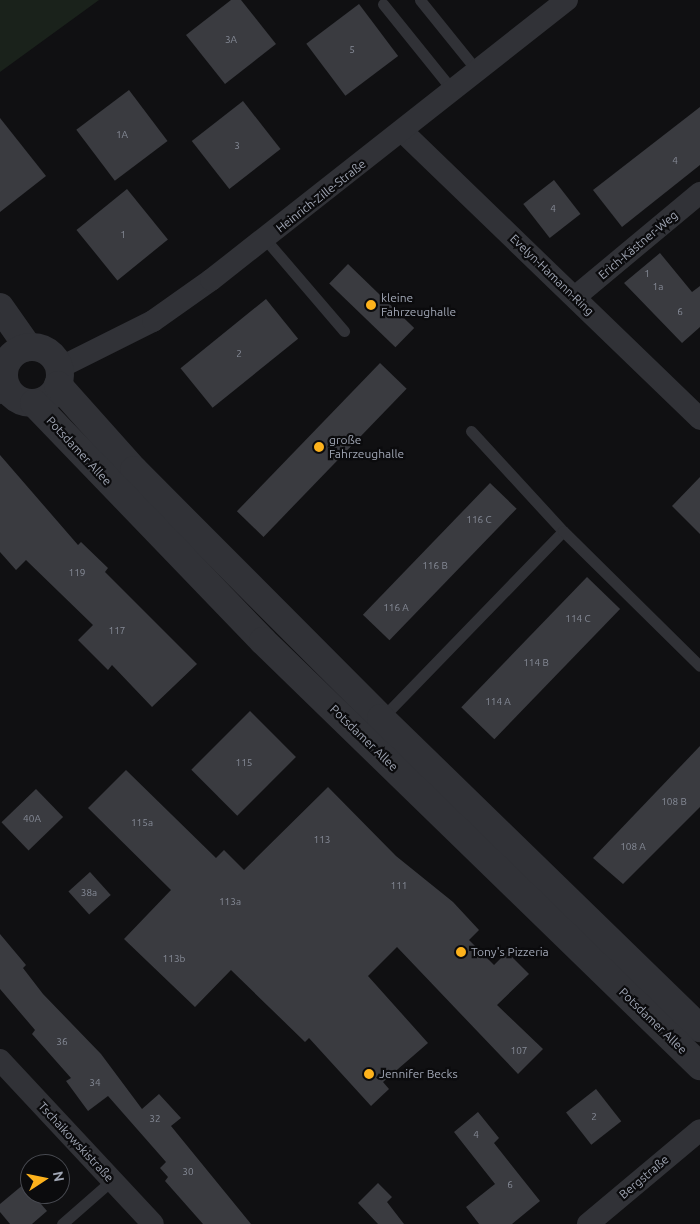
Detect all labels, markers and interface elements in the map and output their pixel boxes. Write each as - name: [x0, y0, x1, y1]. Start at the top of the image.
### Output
- house number: 3A: [225, 34, 237, 46]
- house number: 5: [349, 44, 355, 56]
- house number: 1A: [116, 129, 128, 141]
- house number: 3: [234, 140, 240, 152]
- house number: 4: [672, 155, 678, 167]
- street label: Heinrich-Zille-Straße: [273, 157, 369, 235]
- house number: 4: [550, 203, 556, 215]
- street label: Erich-Kästner-Weg: [595, 208, 681, 282]
- house number: 1: [120, 229, 126, 241]
- street label: Evelyn-Hamann-Ring: [507, 231, 597, 319]
- house number: 1: [644, 268, 650, 280]
- house number: 1a: [653, 281, 663, 293]
- place label: kleine Fahrzeughalle: [381, 291, 456, 319]
- marker: kleine Fahrzeughalle: [365, 299, 377, 311]
- house number: 6: [677, 306, 683, 318]
- house number: 2: [236, 348, 242, 360]
- street label: Potsdamer Allee: [43, 414, 115, 488]
- place label: große Fahrzeughalle: [329, 433, 404, 461]
- marker: große Fahrzeughalle: [313, 441, 325, 453]
- house number: 116 C: [466, 514, 492, 526]
- house number: 116 B: [422, 560, 448, 572]
- house number: 119: [69, 567, 85, 579]
- house number: 116 A: [383, 602, 409, 614]
- house number: 114 C: [565, 613, 591, 625]
- house number: 117: [109, 625, 125, 637]
- house number: 114 B: [523, 657, 549, 669]
- house number: 114 A: [485, 696, 511, 708]
- street label: Potsdamer Allee: [327, 702, 401, 774]
- house number: 115: [236, 757, 252, 769]
- house number: 108 B: [661, 796, 687, 808]
- house number: 40A: [23, 813, 41, 825]
- house number: 115a: [131, 817, 153, 829]
- house number: 113: [314, 834, 330, 846]
- house number: 108 A: [620, 841, 646, 853]
- house number: 111: [391, 880, 407, 892]
- house number: 38a: [81, 887, 97, 899]
- house number: 113a: [219, 896, 241, 908]
- place label: Tony's Pizzeria: [471, 945, 549, 959]
- marker: Tony's Pizzeria: [455, 946, 467, 958]
- house number: 113b: [163, 953, 185, 965]
- street label: Potsdamer Allee: [616, 985, 690, 1057]
- house number: 36: [56, 1036, 68, 1048]
- house number: 107: [511, 1045, 527, 1057]
- place label: Jennifer Becks: [379, 1067, 458, 1081]
- marker: Jennifer Becks: [363, 1068, 375, 1080]
- house number: 34: [89, 1077, 101, 1089]
- street label: Tschaikowskistraße: [35, 1099, 117, 1185]
- house number: 2: [591, 1111, 597, 1123]
- house number: 32: [149, 1113, 161, 1125]
- house number: 4: [473, 1129, 479, 1141]
- street label: Bergstraße: [616, 1152, 672, 1202]
- north arrow: [20, 1154, 70, 1204]
- house number: 30: [182, 1166, 194, 1178]
- text: N: [50, 1170, 68, 1183]
- house number: 6: [507, 1179, 513, 1191]

